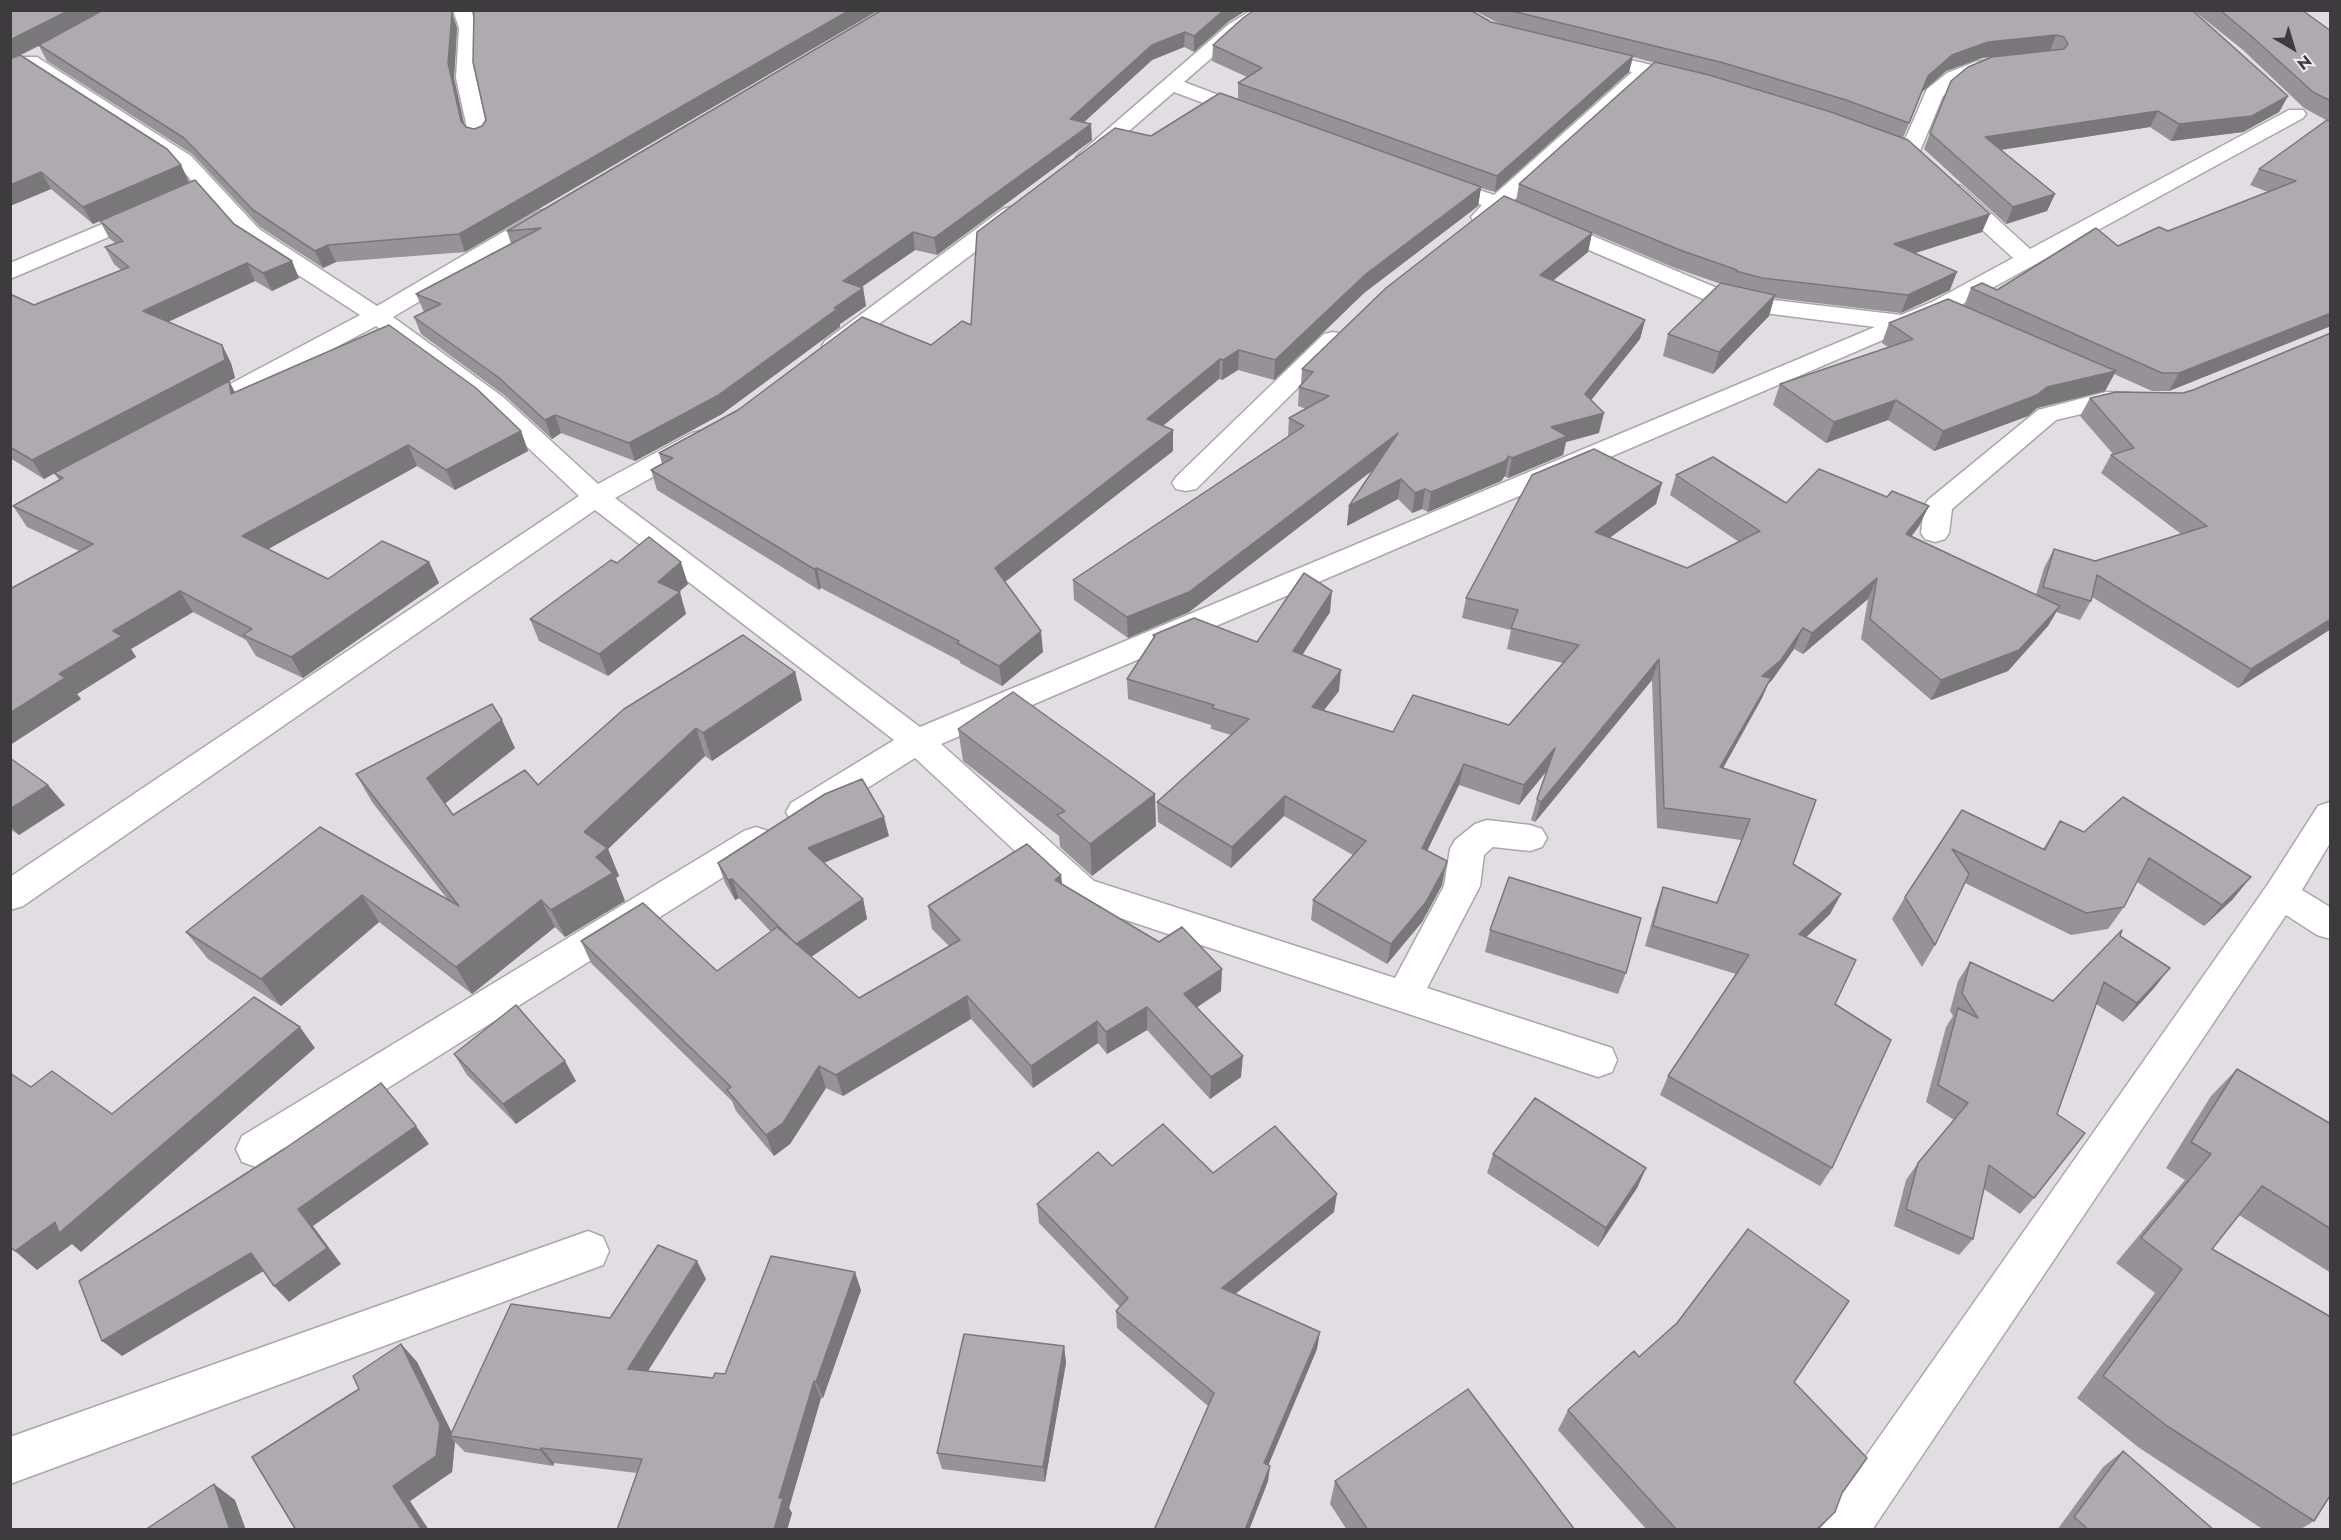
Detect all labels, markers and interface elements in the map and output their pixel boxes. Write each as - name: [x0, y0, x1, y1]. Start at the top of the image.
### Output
- north arrow: [2263, 18, 2323, 78]
- text: N: [2292, 50, 2316, 76]

